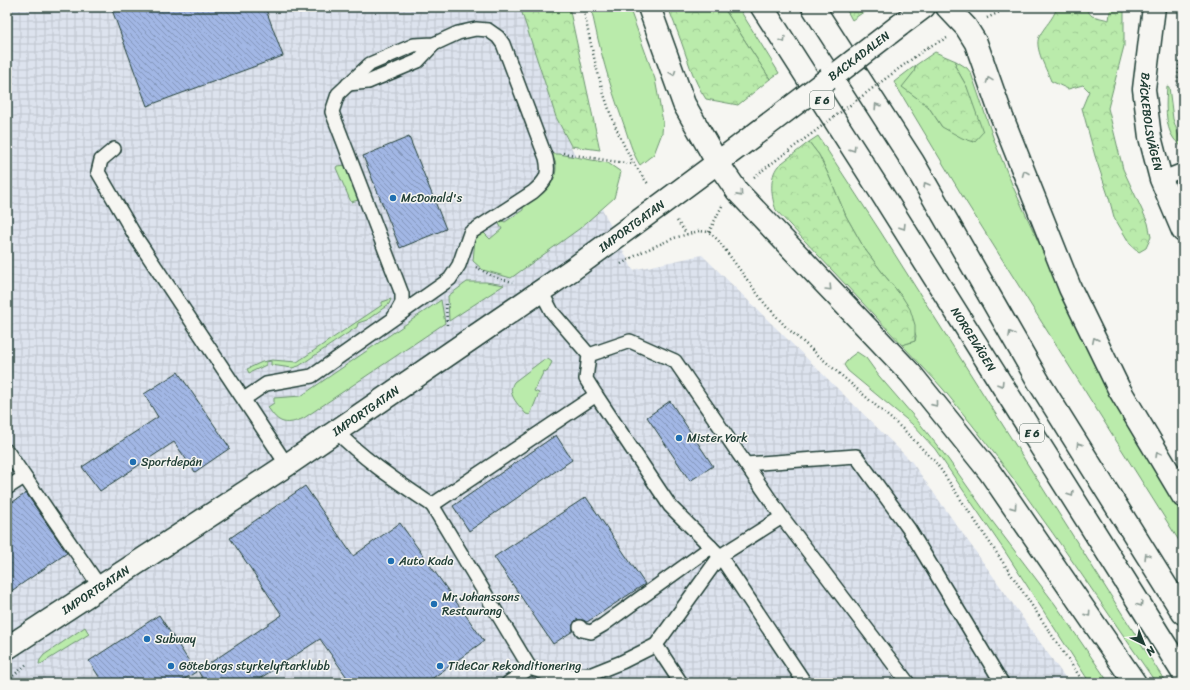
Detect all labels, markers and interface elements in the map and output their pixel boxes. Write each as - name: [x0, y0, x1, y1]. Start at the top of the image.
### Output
- street label: BACKADALEN: [823, 25, 895, 87]
- one-way arrow: [778, 36, 786, 43]
- one-way arrow: [668, 69, 676, 76]
- street label: BÄCKEBOLSVÄGEN: [1133, 71, 1170, 174]
- one-way arrow: [985, 76, 994, 83]
- road number: E 6: [810, 91, 834, 109]
- one-way arrow: [874, 103, 881, 110]
- one-way arrow: [849, 145, 856, 152]
- one-way arrow: [1022, 170, 1030, 177]
- one-way arrow: [923, 182, 930, 189]
- place label: McDonald's: [401, 187, 463, 209]
- one-way arrow: [735, 189, 743, 197]
- marker: McDonald's: [388, 193, 398, 203]
- street label: IMPORTGATAN: [593, 193, 670, 259]
- one-way arrow: [898, 223, 905, 230]
- one-way arrow: [825, 283, 832, 291]
- street label: NORGEVÄGEN: [945, 303, 1003, 377]
- one-way arrow: [1009, 331, 1016, 338]
- one-way arrow: [1092, 337, 1100, 344]
- street label: IMPORTGATAN: [326, 379, 405, 443]
- one-way arrow: [997, 380, 1004, 387]
- one-way arrow: [930, 400, 937, 407]
- road number: E 6: [1020, 424, 1044, 442]
- place label: Mister York: [687, 427, 748, 449]
- marker: Mister York: [674, 433, 684, 443]
- one-way arrow: [1076, 443, 1083, 450]
- place label: Sportdepån: [141, 451, 203, 473]
- one-way arrow: [1155, 451, 1163, 458]
- marker: Sportdepån: [128, 457, 138, 467]
- one-way arrow: [1066, 490, 1073, 497]
- one-way arrow: [1009, 503, 1016, 510]
- place label: Auto Kada: [398, 550, 453, 572]
- one-way arrow: [1145, 553, 1152, 560]
- marker: Auto Kada: [386, 556, 396, 566]
- street label: IMPORTGATAN: [56, 559, 135, 621]
- place label: Mr Johanssons Restaurang: [442, 586, 520, 622]
- marker: Mr Johanssons Restaurang: [429, 599, 439, 609]
- one-way arrow: [1135, 600, 1143, 607]
- one-way arrow: [1083, 610, 1091, 617]
- north arrow: [1124, 624, 1164, 664]
- place label: Subway: [155, 628, 197, 650]
- marker: Subway: [142, 634, 152, 644]
- text: N: [1141, 641, 1160, 661]
- place label: Göteborgs styrkelyftarklubb: [179, 655, 330, 677]
- place label: TideCar Rekonditionering: [448, 655, 581, 677]
- marker: Göteborgs styrkelyftarklubb: [166, 661, 176, 671]
- marker: TideCar Rekonditionering: [435, 661, 445, 671]

